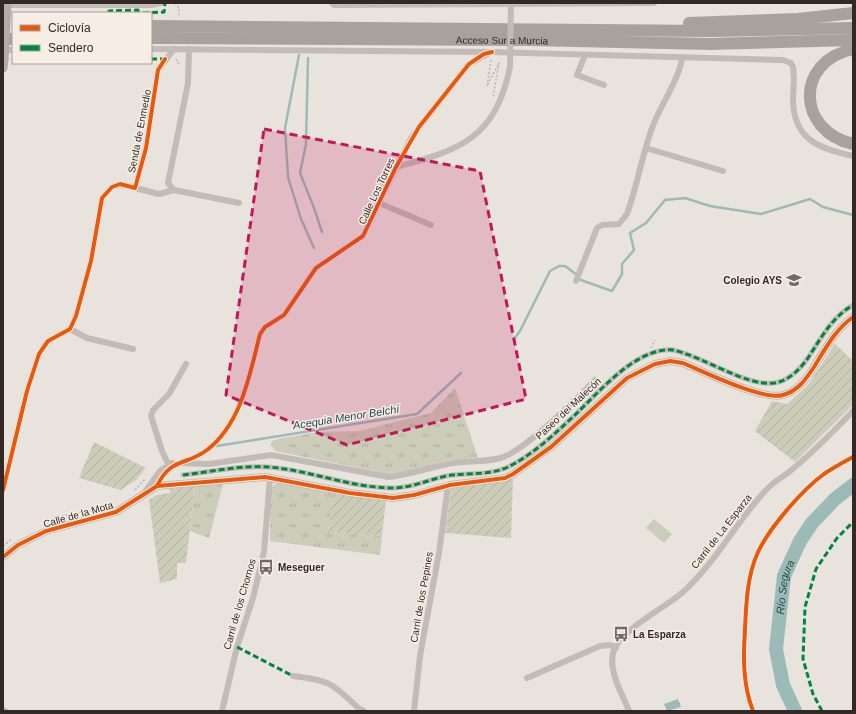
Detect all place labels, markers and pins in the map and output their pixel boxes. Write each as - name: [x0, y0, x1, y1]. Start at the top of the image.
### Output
- school or university icon: Colegio AYS: [785, 271, 803, 289]
- place label: Colegio AYS: [723, 275, 782, 286]
- bus stop icon: Meseguer: [257, 558, 275, 576]
- place label: Meseguer: [278, 562, 325, 573]
- bus stop icon: La Esparza: [612, 625, 630, 643]
- place label: La Esparza: [633, 629, 686, 640]

